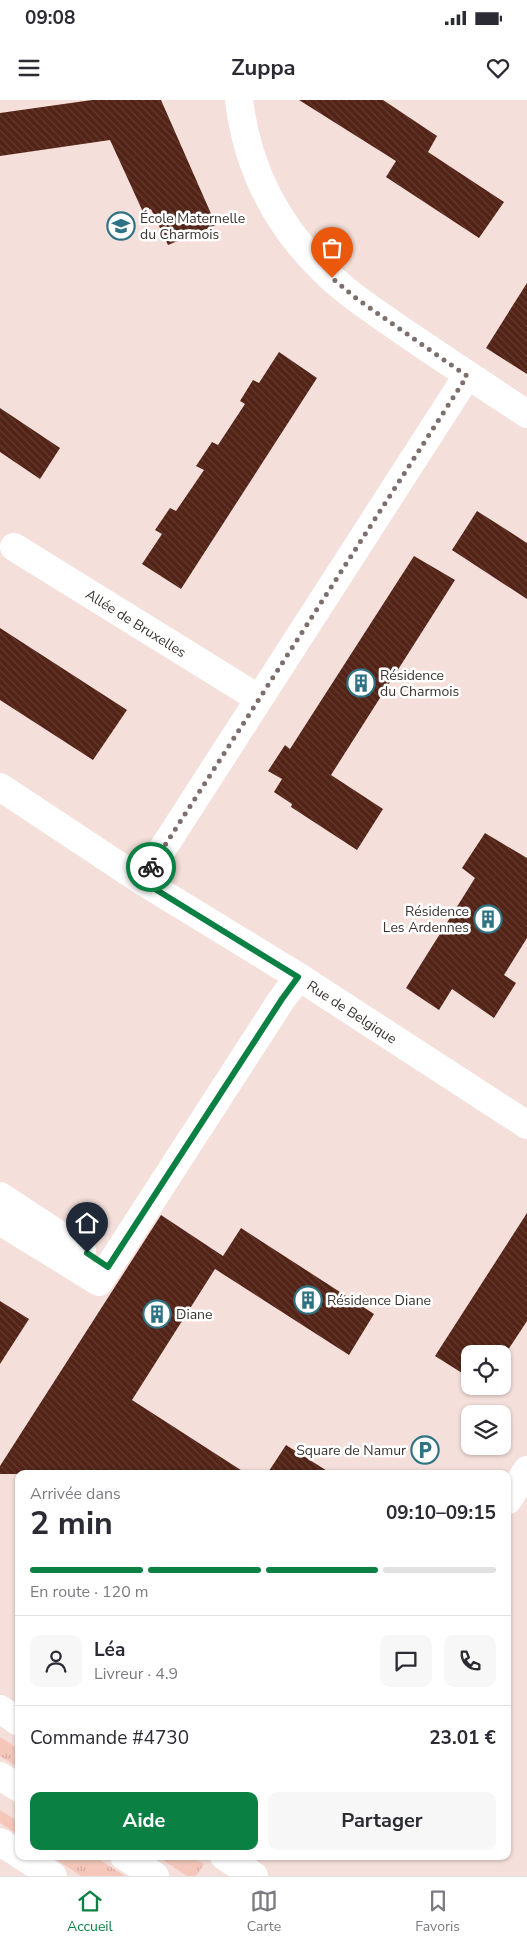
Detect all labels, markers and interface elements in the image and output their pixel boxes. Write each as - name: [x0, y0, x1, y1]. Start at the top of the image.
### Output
- text: 09:08: [25, 5, 75, 31]
- text: Zuppa: [231, 53, 296, 83]
- icon: menu: [15, 54, 43, 82]
- icon: heart: [484, 54, 512, 82]
- place label: École Maternelle du Charmois: [140, 209, 245, 244]
- school or university icon: École Maternelle du Charmois: [106, 211, 136, 241]
- pin: [311, 227, 353, 278]
- icon: bag: [318, 234, 346, 262]
- street label: Allée de Bruxelles: [82, 585, 190, 662]
- place label: Résidence du Charmois: [380, 666, 459, 701]
- building icon: Résidence du Charmois: [346, 668, 376, 698]
- courier: [126, 842, 176, 892]
- icon: bike: [137, 853, 165, 881]
- place label: Résidence Les Ardennes: [383, 902, 469, 937]
- building icon: Résidence Les Ardennes: [473, 904, 503, 934]
- street label: Rue de Belgique: [303, 976, 400, 1049]
- pin: [66, 1202, 108, 1253]
- icon: home: [73, 1209, 101, 1237]
- building icon: Résidence Diane: [293, 1285, 323, 1315]
- place label: Résidence Diane: [327, 1291, 431, 1310]
- building icon: Diane: [142, 1299, 172, 1329]
- place label: Diane: [176, 1305, 212, 1324]
- map controls: [461, 1345, 511, 1455]
- button: locate: [461, 1345, 511, 1395]
- button: layers: [461, 1405, 511, 1455]
- parking icon: Square de Namur: [410, 1435, 440, 1465]
- place label: Square de Namur: [296, 1441, 406, 1460]
- text: Arrivée dans: [30, 1483, 121, 1505]
- text: 09:10–09:15: [386, 1500, 496, 1526]
- text: 2 min: [30, 1502, 113, 1545]
- text: En route · 120 m: [30, 1581, 149, 1603]
- button: person: [30, 1635, 82, 1687]
- button: chat: [380, 1635, 432, 1687]
- button: phone: [444, 1635, 496, 1687]
- text: Léa: [94, 1637, 125, 1663]
- text: Livreur · 4.9: [94, 1663, 178, 1685]
- text: Commande #4730: [30, 1725, 189, 1751]
- text: 23.01 €: [429, 1725, 496, 1751]
- button: Aide: [30, 1792, 258, 1850]
- button: Partager: [268, 1792, 496, 1850]
- tab: Accueil: [67, 1887, 113, 1936]
- tab: Carte: [247, 1887, 281, 1936]
- tab: Favoris: [415, 1887, 460, 1936]

